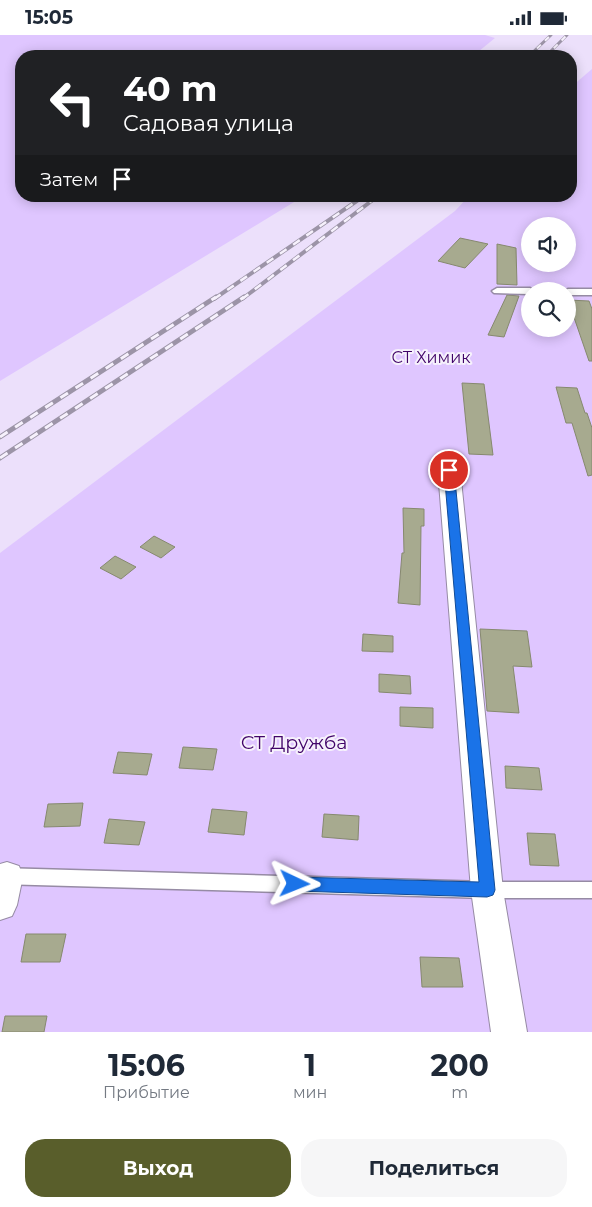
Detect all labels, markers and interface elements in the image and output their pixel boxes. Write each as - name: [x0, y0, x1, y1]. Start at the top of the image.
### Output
- text: 15:05: [25, 6, 73, 29]
- text: 40 m: [123, 67, 218, 110]
- icon: left: [40, 70, 105, 135]
- text: Садовая улица: [123, 110, 294, 137]
- icon: arrive: [108, 165, 136, 193]
- text: Затем: [40, 168, 98, 191]
- map controls: [521, 217, 576, 337]
- button: sound: [521, 217, 576, 272]
- button: search: [521, 282, 576, 337]
- park label: СТ Химик: [391, 348, 471, 367]
- pin: [428, 449, 470, 491]
- icon: arrive: [435, 456, 463, 484]
- park label: СТ Дружба: [241, 731, 347, 754]
- position arrow: [268, 857, 320, 909]
- text: 15:06: [108, 1047, 185, 1084]
- text: 1: [304, 1047, 316, 1084]
- text: 200: [430, 1047, 489, 1084]
- text: Прибытие: [103, 1083, 190, 1102]
- text: мин: [293, 1083, 327, 1102]
- text: m: [451, 1083, 468, 1102]
- button: Выход: [25, 1139, 291, 1197]
- button: Поделиться: [301, 1139, 567, 1197]

